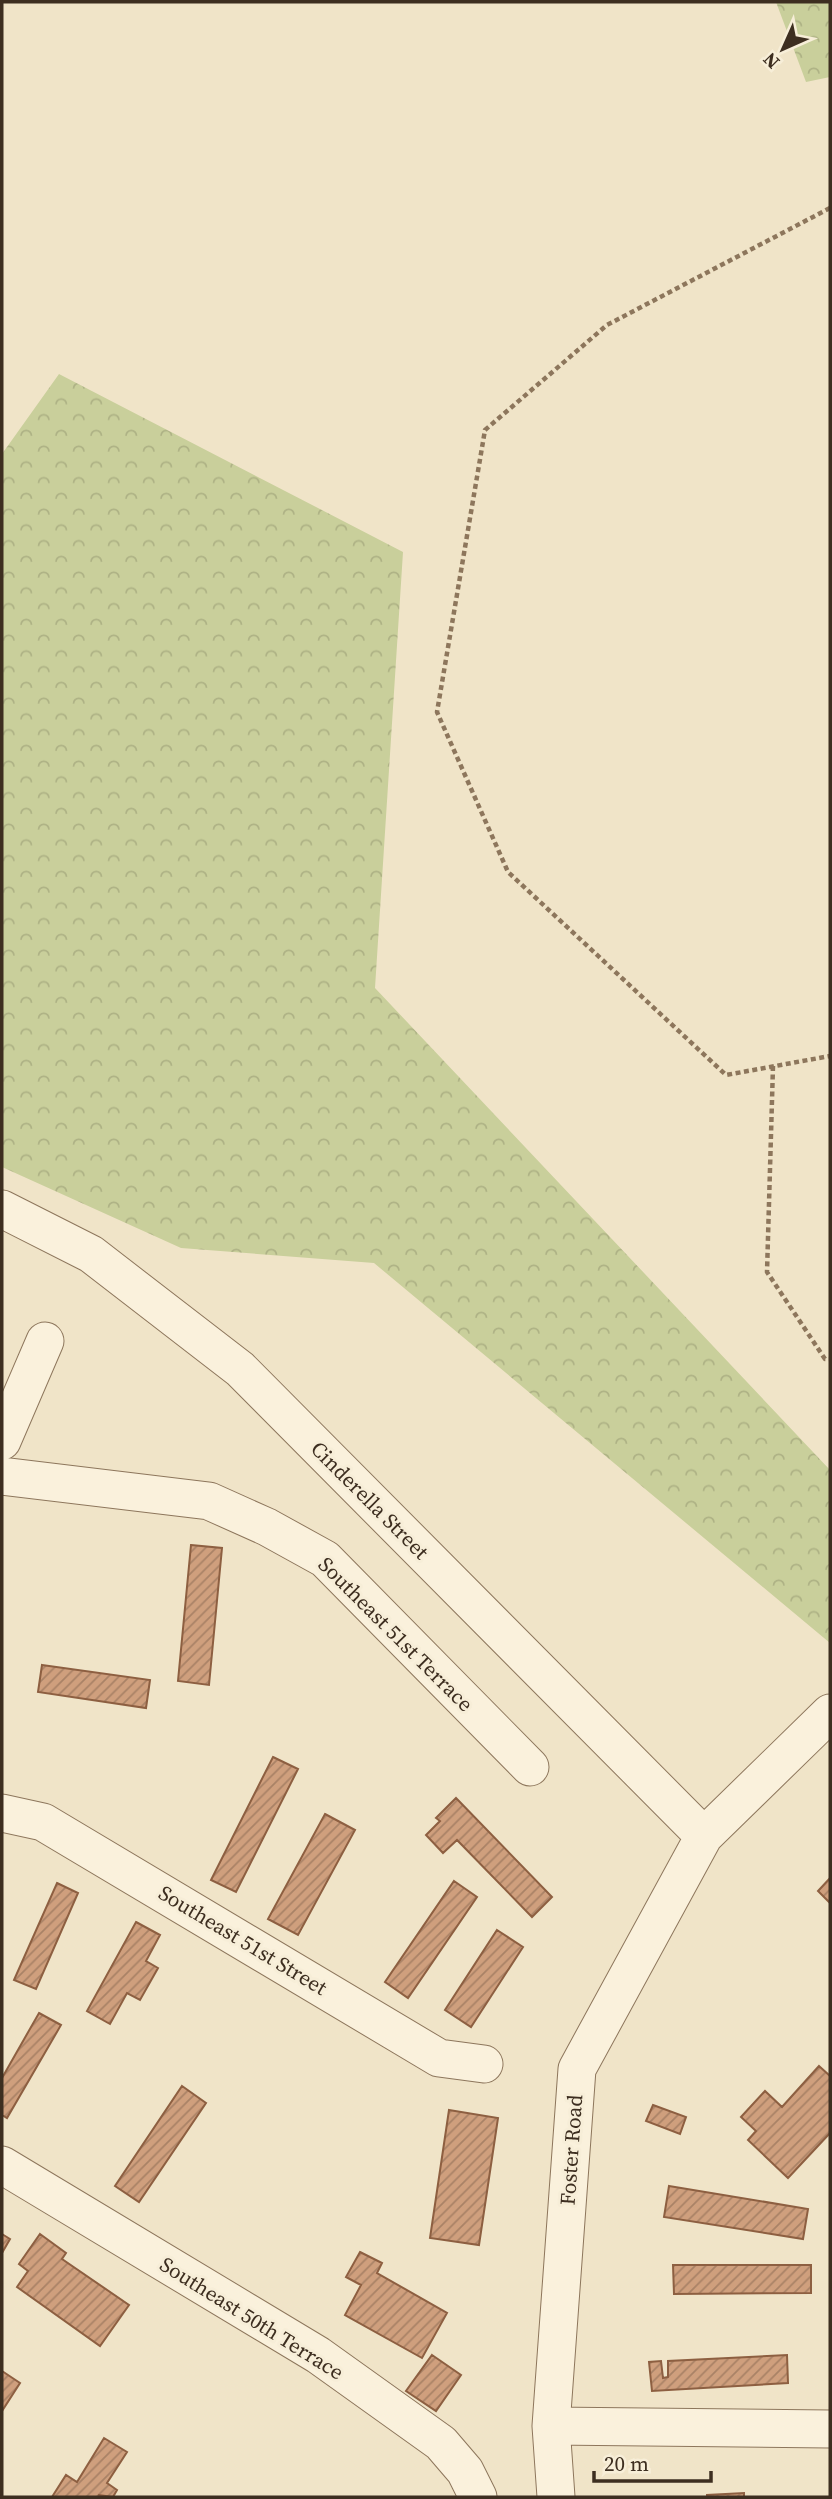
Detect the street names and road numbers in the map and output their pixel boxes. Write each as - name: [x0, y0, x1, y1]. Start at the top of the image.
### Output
- street label: Cinderella Street: [305, 1435, 436, 1566]
- street label: Southeast 51st Terrace: [312, 1550, 480, 1718]
- street label: Southeast 51st Street: [153, 1878, 333, 2002]
- street label: Foster Road: [553, 2094, 589, 2206]
- street label: Southeast 50th Terrace: [155, 2250, 349, 2386]

